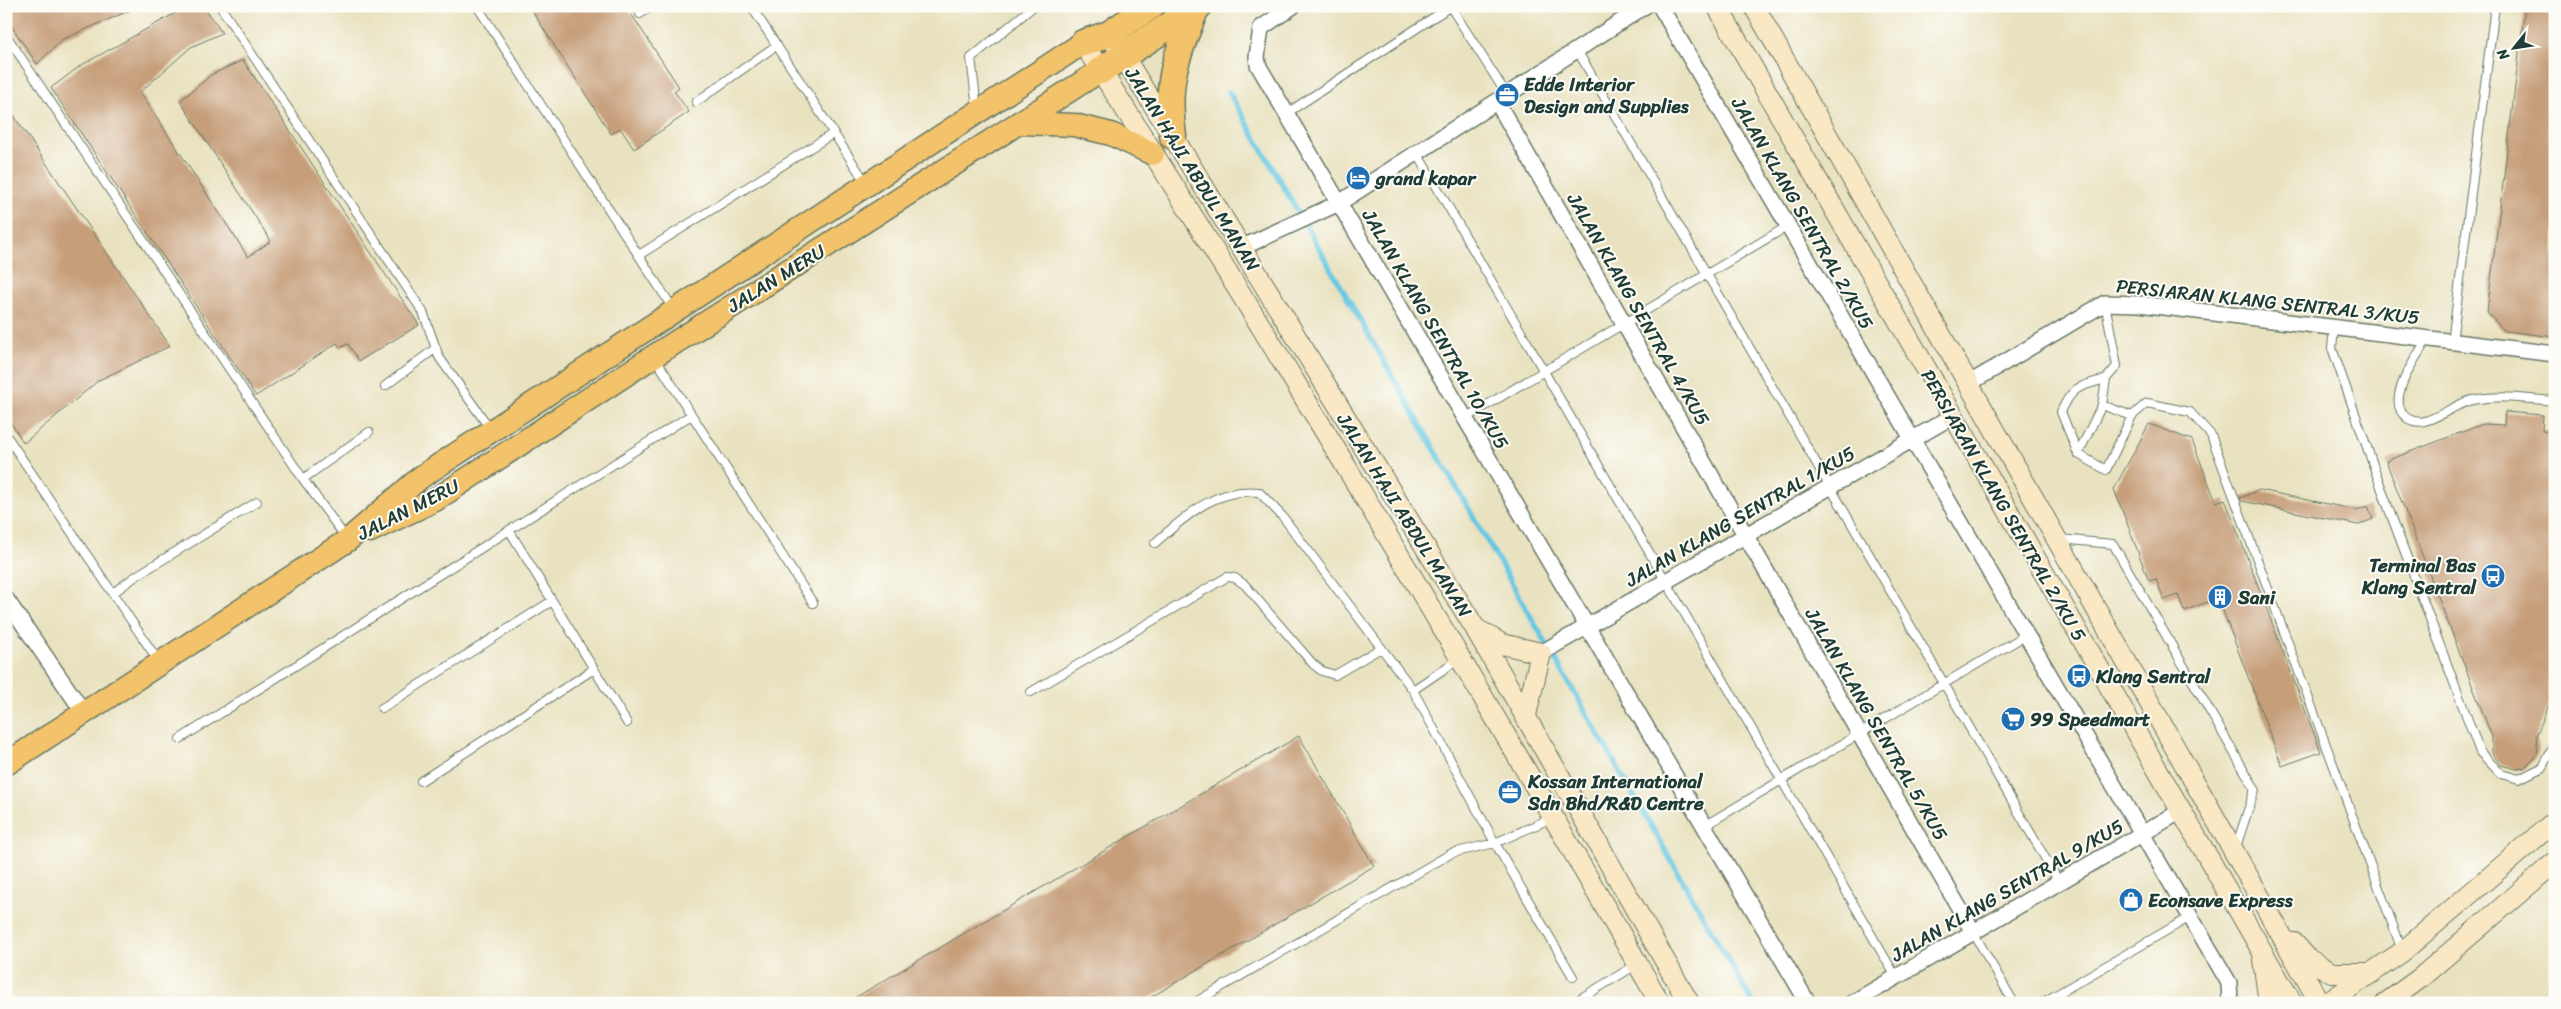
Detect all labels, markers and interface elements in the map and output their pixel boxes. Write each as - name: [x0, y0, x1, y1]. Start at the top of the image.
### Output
- north arrow: [2488, 22, 2538, 72]
- text: N: [2490, 44, 2517, 66]
- street label: JALAN HAJI ABDUL MANAN: [1115, 59, 1270, 279]
- place label: Edde Interior Design and Supplies: [1524, 68, 1690, 123]
- office icon: Edde Interior Design and Supplies: [1494, 82, 1520, 108]
- street label: JALAN KLANG SENTRAL 2/KU5: [1722, 90, 1883, 336]
- place label: grand kapar: [1374, 162, 1477, 195]
- hotel icon: grand kapar: [1345, 165, 1371, 191]
- street label: JALAN KLANG SENTRAL 4/KU5: [1558, 186, 1719, 432]
- street label: JALAN KLANG SENTRAL 10/KU5: [1353, 202, 1518, 456]
- street label: JALAN MERU: [720, 235, 832, 322]
- street label: PERSIARAN KLANG SENTRAL 3/KU5: [2115, 269, 2422, 334]
- street label: PERSIARAN KLANG SENTRAL 2/KU 5: [1912, 363, 2096, 648]
- street label: JALAN HAJI ABDUL MANAN: [1327, 405, 1482, 625]
- street label: JALAN KLANG SENTRAL 1/KU5: [1618, 437, 1862, 596]
- street label: JALAN MERU: [350, 469, 466, 550]
- place label: Terminal Bas Klang Sentral: [2361, 549, 2478, 604]
- bus stop icon: Terminal Bas Klang Sentral: [2480, 563, 2506, 589]
- place label: Sani: [2237, 581, 2277, 614]
- building icon: Sani: [2207, 584, 2233, 610]
- street label: JALAN KLANG SENTRAL 5/KU5: [1796, 601, 1957, 847]
- place label: Klang Sentral: [2095, 660, 2212, 693]
- bus stop icon: Klang Sentral: [2066, 663, 2092, 689]
- place label: 99 Speedmart: [2030, 703, 2151, 736]
- supermarket icon: 99 Speedmart: [2000, 706, 2026, 732]
- place label: Kossan International Sdn Bhd/R&D Centre: [1527, 765, 1704, 820]
- office icon: Kossan International Sdn Bhd/R&D Centre: [1497, 779, 1523, 805]
- street label: JALAN KLANG SENTRAL 9/KU5: [1884, 810, 2130, 971]
- place label: Econsave Express: [2148, 884, 2294, 917]
- shop icon: Econsave Express: [2118, 887, 2144, 913]

